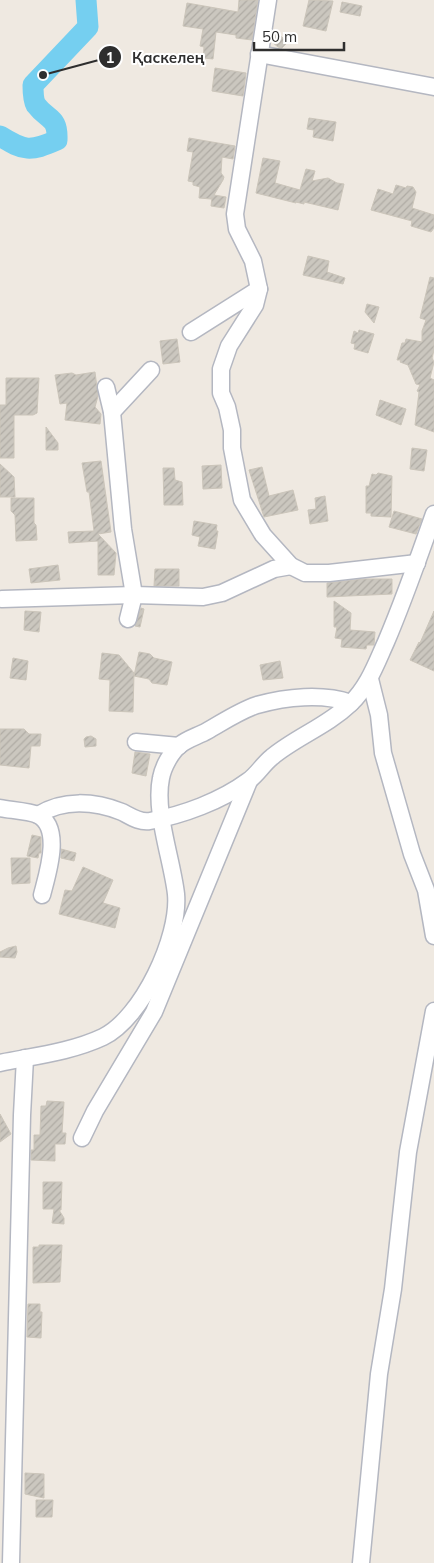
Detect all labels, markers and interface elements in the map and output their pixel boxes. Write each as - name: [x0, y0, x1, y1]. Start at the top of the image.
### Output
- scale bar: [254, 20, 344, 52]
- text: 50 m: [262, 27, 297, 46]
- callout: Қаскелең: [97, 42, 214, 72]
- text: 1: [105, 48, 115, 67]
- text: Қаскелең: [132, 48, 205, 67]

